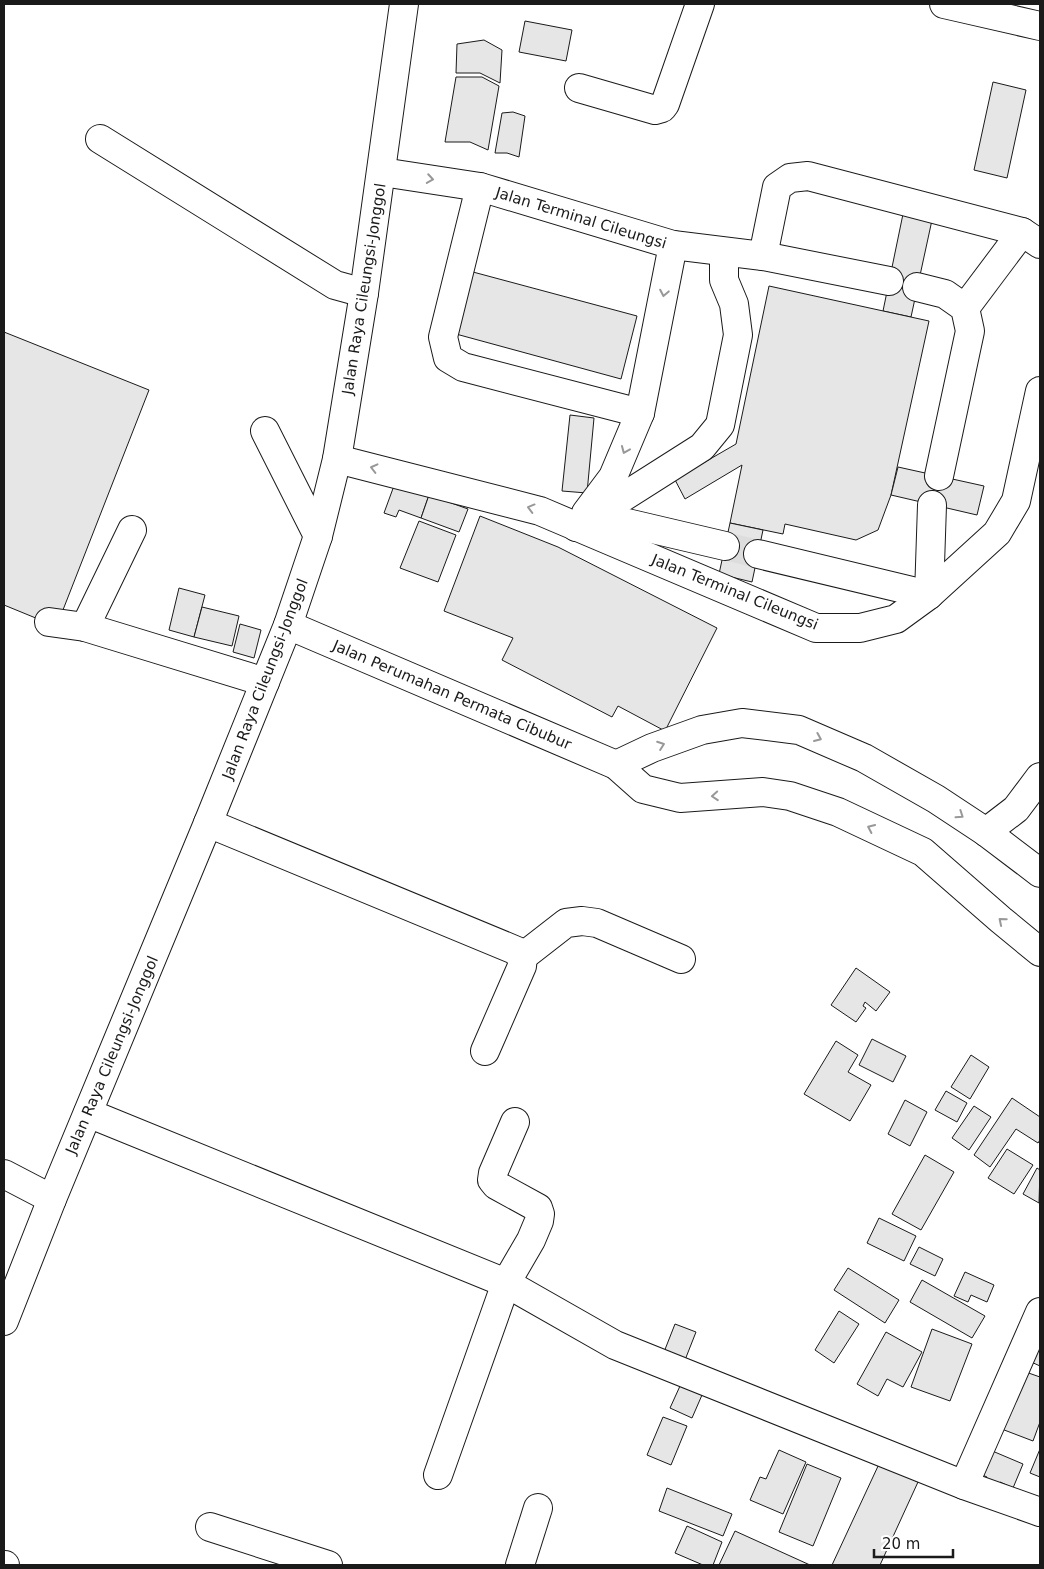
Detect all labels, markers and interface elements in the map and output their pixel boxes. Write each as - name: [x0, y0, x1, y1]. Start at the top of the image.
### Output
- one-way arrow: [426, 174, 435, 184]
- street label: Jalan Raya Cileungsi-Jonggol: [338, 182, 390, 397]
- street label: Jalan Terminal Cileungsi: [492, 183, 669, 253]
- one-way arrow: [659, 289, 669, 297]
- one-way arrow: [620, 445, 631, 454]
- one-way arrow: [369, 463, 378, 474]
- one-way arrow: [528, 504, 536, 514]
- street label: Jalan Terminal Cileungsi: [648, 550, 821, 634]
- street label: Jalan Raya Cileungsi-Jonggol: [218, 576, 312, 783]
- street label: Jalan Perumahan Permata Cibubur: [329, 636, 575, 754]
- one-way arrow: [813, 731, 822, 742]
- one-way arrow: [656, 741, 664, 751]
- one-way arrow: [711, 791, 719, 802]
- one-way arrow: [954, 809, 964, 818]
- one-way arrow: [867, 823, 876, 834]
- one-way arrow: [999, 918, 1008, 927]
- street label: Jalan Raya Cileungsi-Jonggol: [62, 953, 162, 1158]
- scale bar: [874, 1526, 953, 1558]
- text: 20 m: [882, 1535, 920, 1553]

